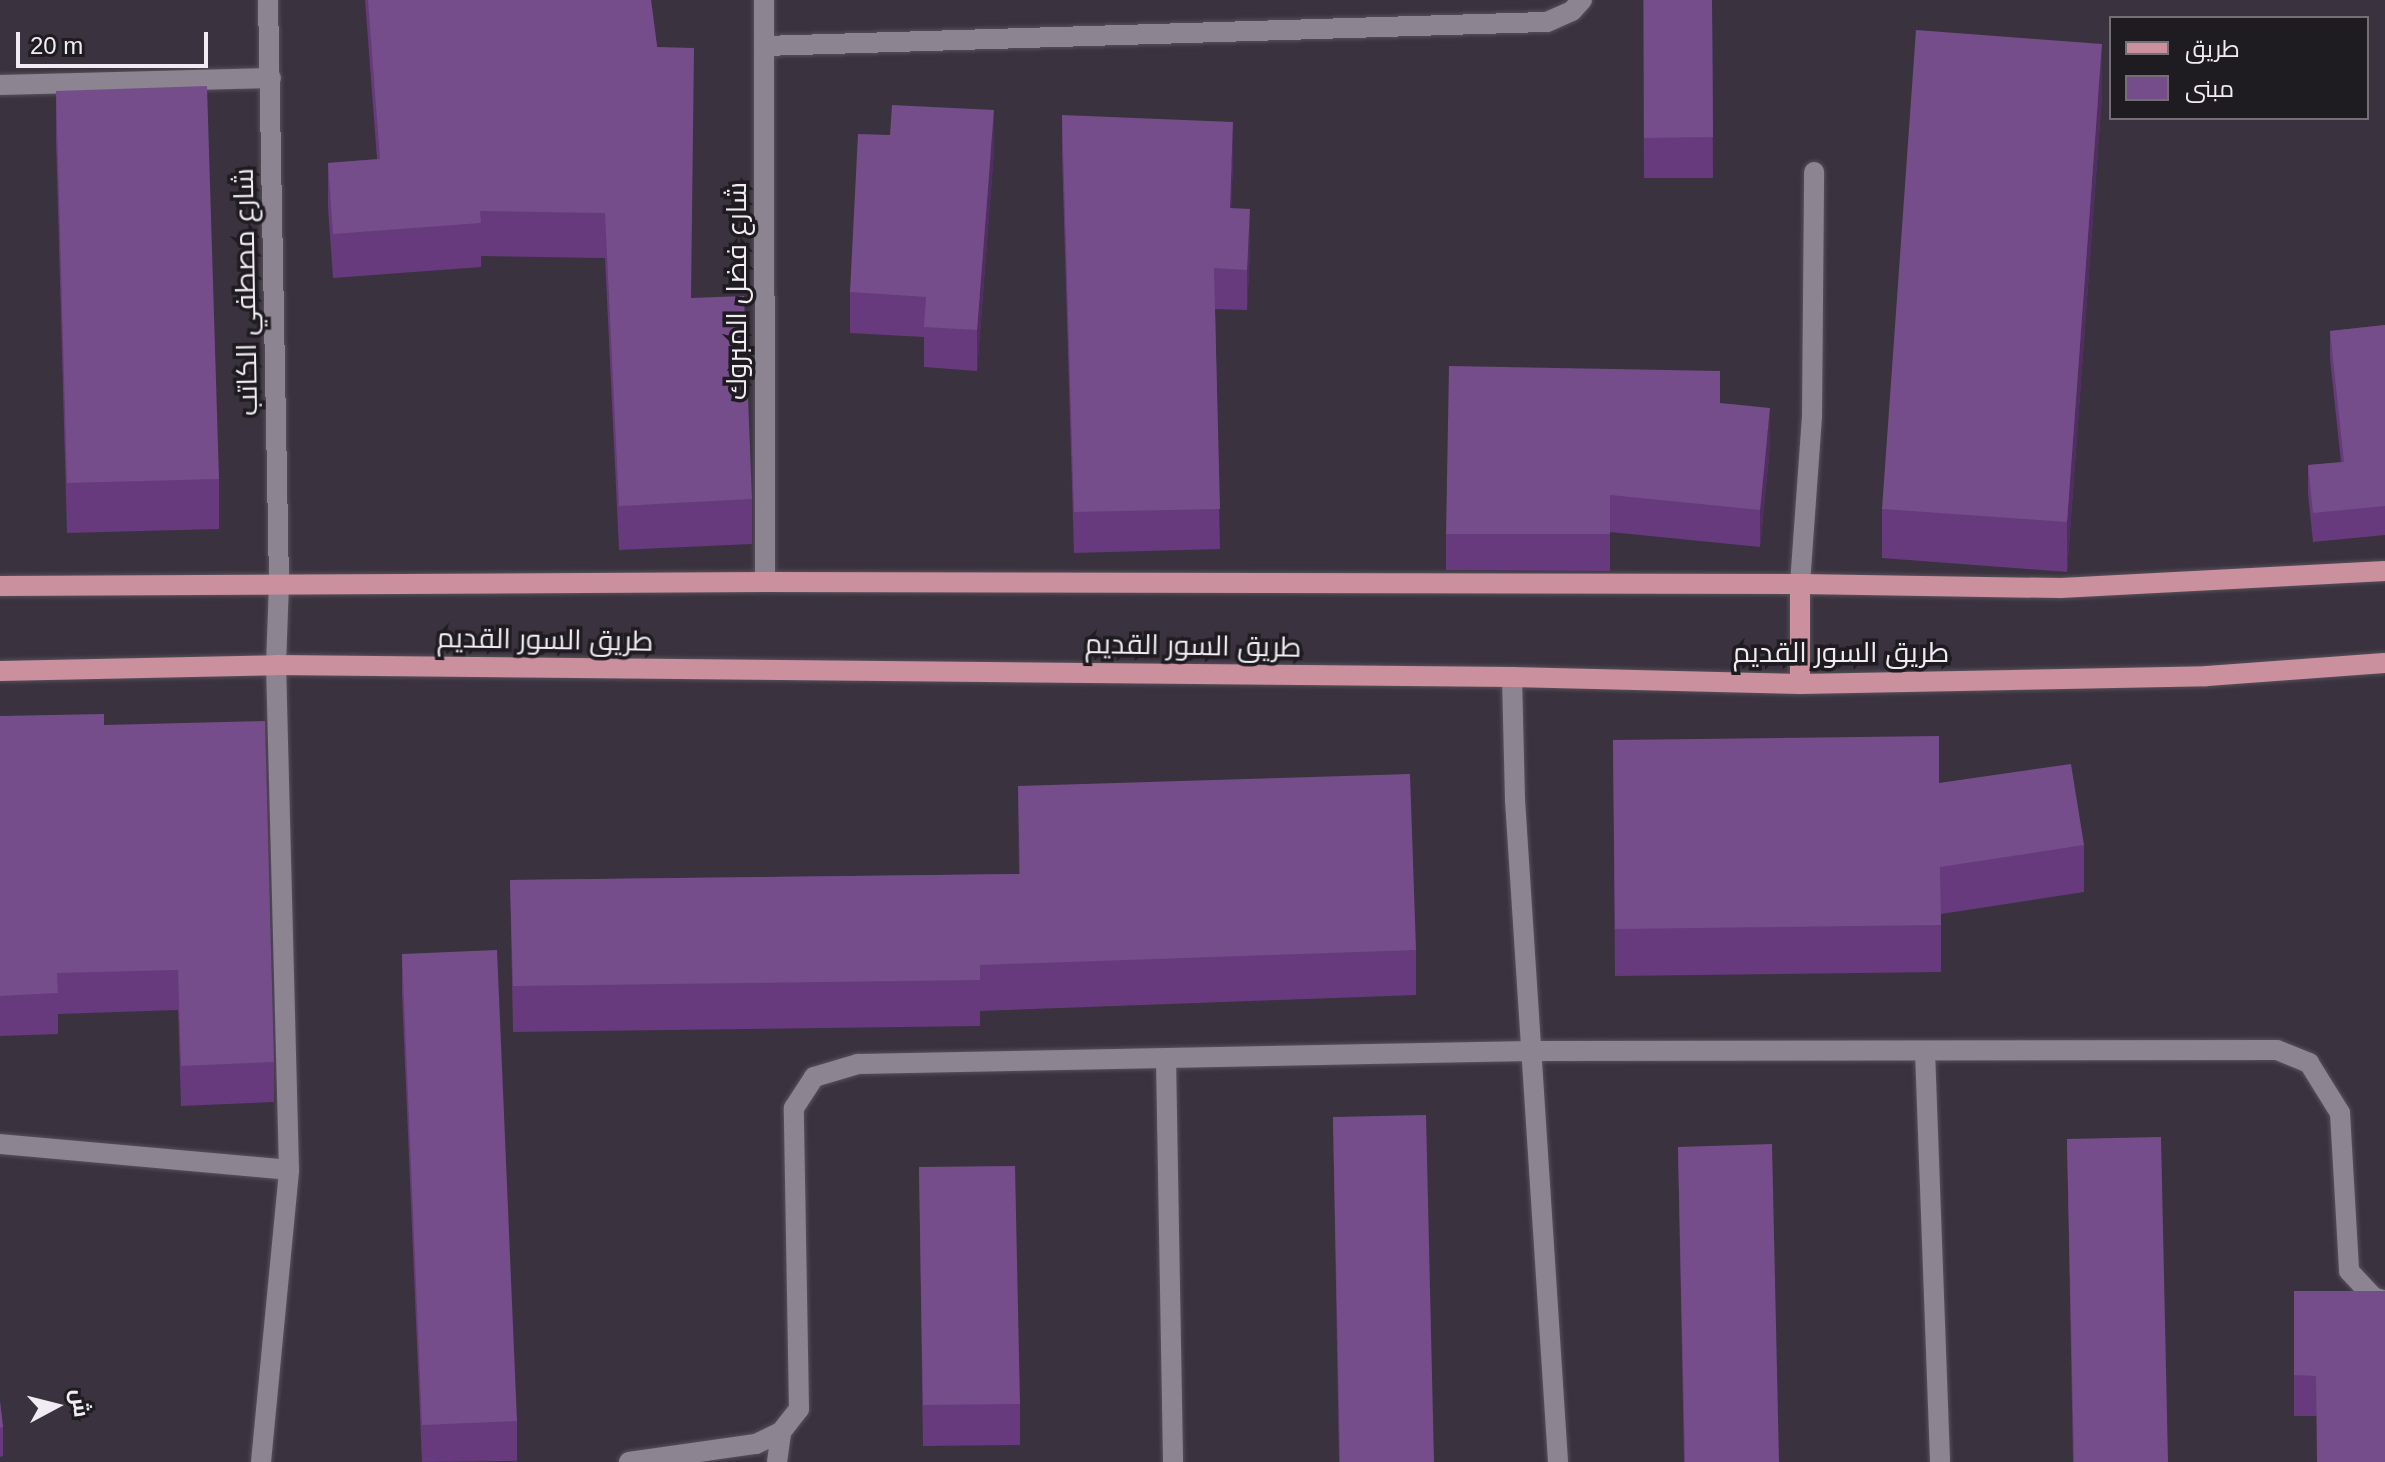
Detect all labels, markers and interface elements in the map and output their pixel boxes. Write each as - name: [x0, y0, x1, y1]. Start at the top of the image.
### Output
- scale bar: [20, 16, 212, 66]
- legend: [2109, 16, 2369, 120]
- text: 20 m: [30, 32, 83, 59]
- text: طريق: [2185, 35, 2240, 62]
- text: مبنى: [2185, 75, 2234, 102]
- street label: شارع مصطفي الكاتب: [227, 168, 265, 416]
- street label: شارع فضل المبروك: [720, 182, 754, 400]
- street label: طريق السور القديم: [437, 621, 653, 659]
- street label: طريق السور القديم: [1085, 627, 1301, 665]
- street label: طريق السور القديم: [1733, 636, 1949, 670]
- north arrow: [16, 1366, 96, 1446]
- text: ش: [66, 1387, 94, 1419]

